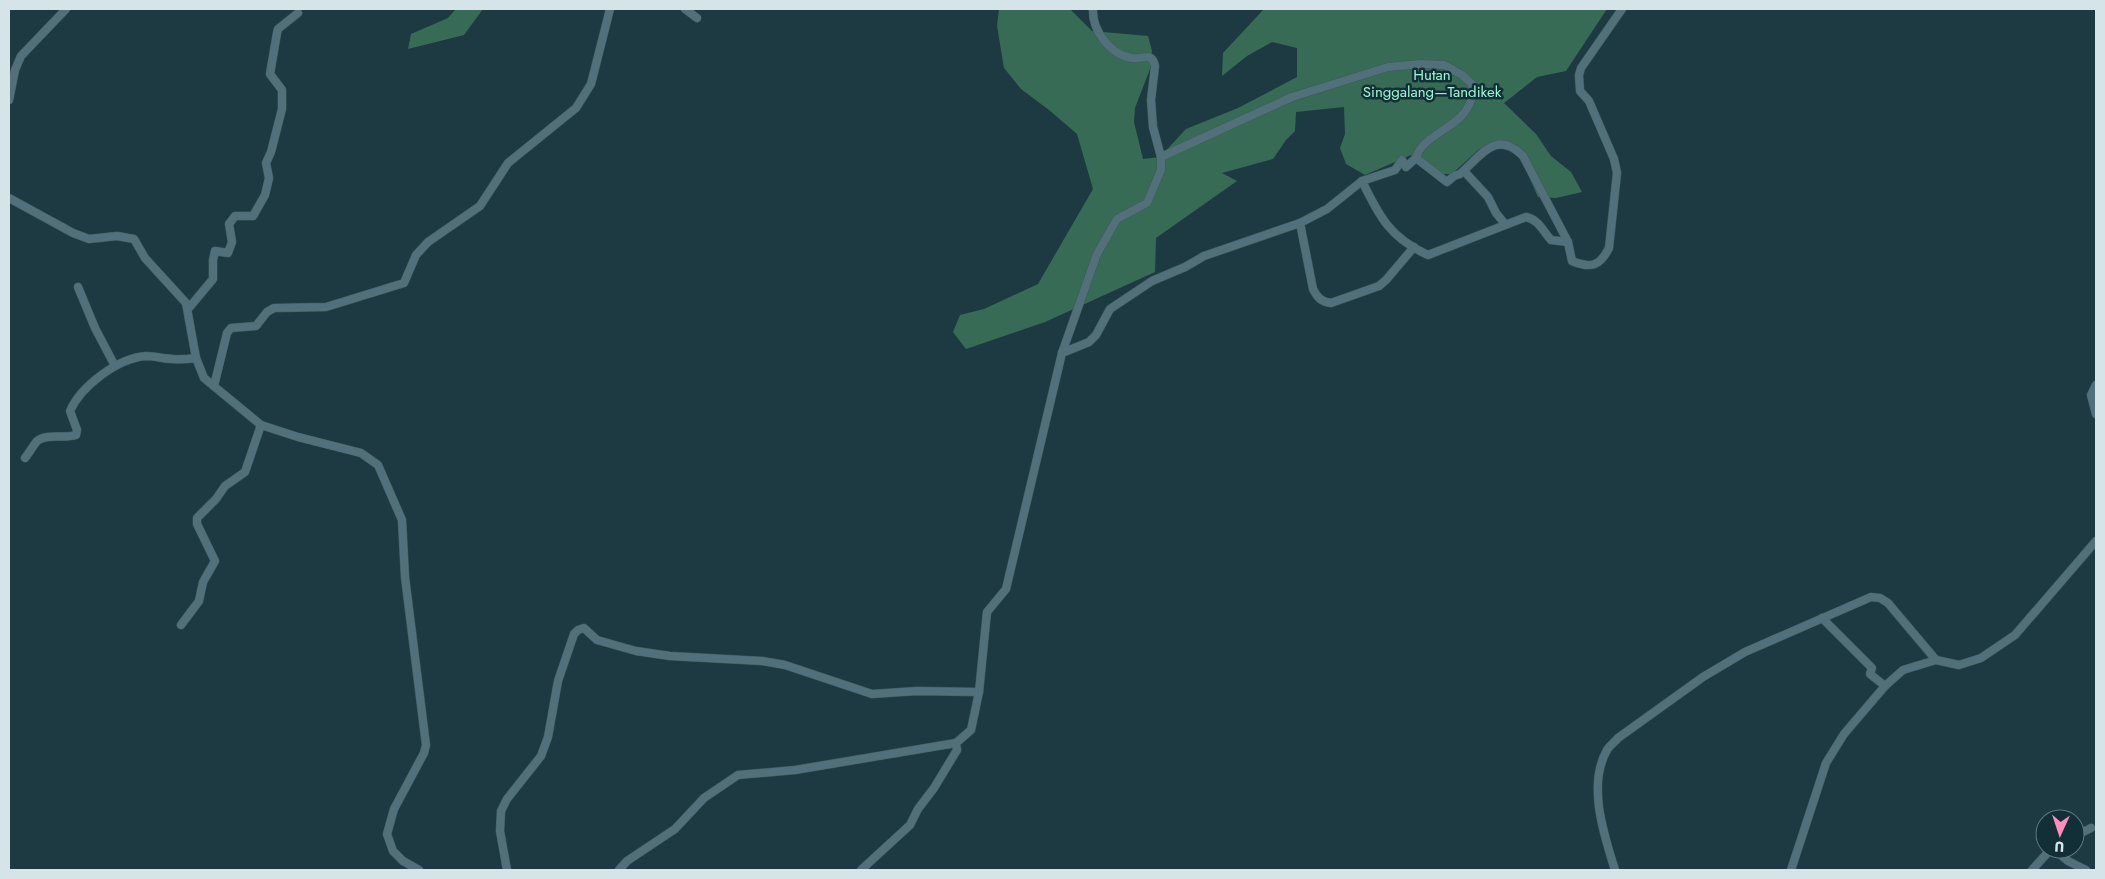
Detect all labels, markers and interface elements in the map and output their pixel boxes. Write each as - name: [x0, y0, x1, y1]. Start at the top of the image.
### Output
- park label: Hutan Singgalang—Tandikek: [1363, 64, 1502, 103]
- north arrow: [2035, 809, 2085, 859]
- text: U: [2054, 837, 2065, 857]

